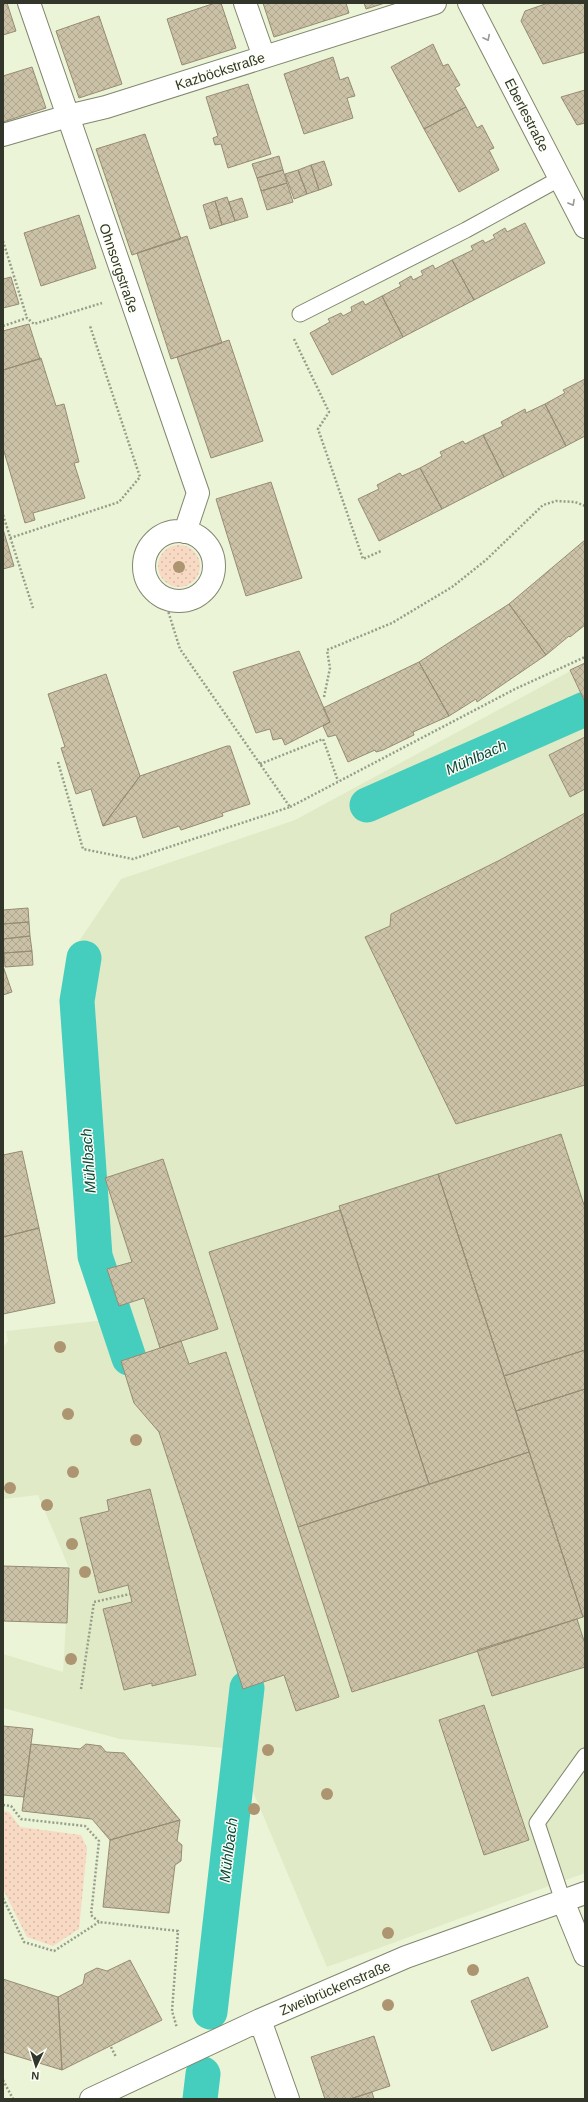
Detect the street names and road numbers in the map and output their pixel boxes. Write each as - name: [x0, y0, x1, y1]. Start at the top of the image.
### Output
- street label: Kazböckstraße: [173, 49, 267, 93]
- street label: Eberlestraße: [502, 76, 552, 155]
- street label: Ohnsorgstraße: [96, 221, 142, 315]
- street label: Zweibrückenstraße: [277, 1957, 393, 2019]

